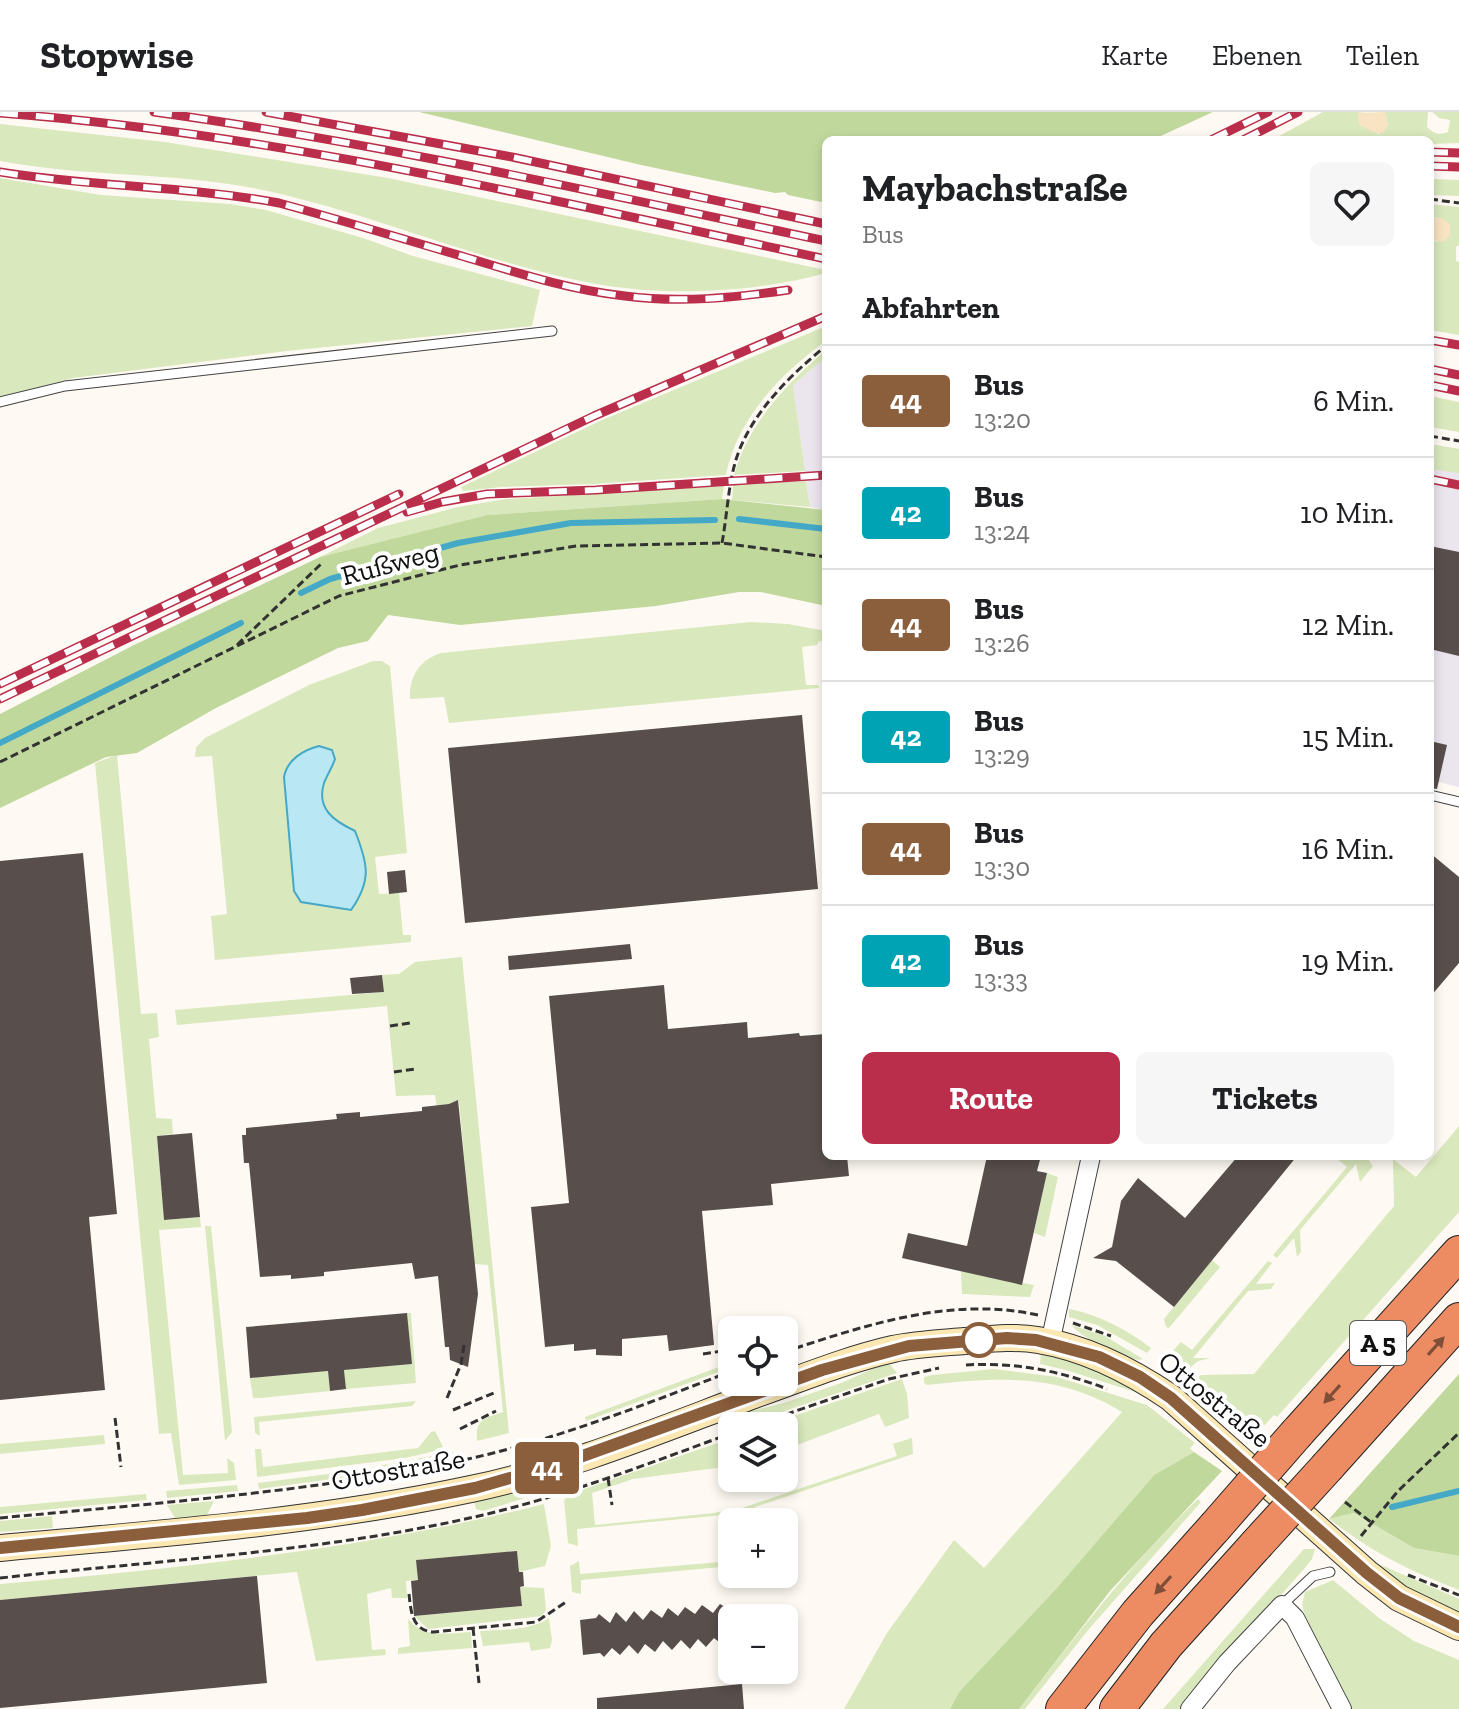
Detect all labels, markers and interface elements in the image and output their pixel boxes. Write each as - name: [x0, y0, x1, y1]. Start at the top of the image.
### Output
- text: Stopwise: [40, 32, 194, 78]
- text: Karte: [1101, 39, 1168, 72]
- text: Ebenen: [1212, 39, 1302, 72]
- text: Teilen: [1346, 39, 1419, 72]
- button: heart: [1310, 162, 1394, 246]
- text: Maybachstraße: [862, 165, 1128, 211]
- text: Bus: [862, 218, 904, 250]
- text: Abfahrten: [862, 290, 1000, 326]
- text: Bus: [974, 367, 1024, 403]
- text: 6 Min.: [1313, 383, 1394, 419]
- text: 44: [890, 384, 922, 417]
- text: 13:20: [974, 403, 1031, 435]
- text: Bus: [974, 479, 1024, 515]
- text: 10 Min.: [1300, 495, 1394, 531]
- text: 42: [891, 496, 922, 529]
- text: 13:24: [974, 515, 1030, 547]
- street label: Rußweg: [338, 535, 443, 592]
- text: Bus: [974, 591, 1024, 627]
- text: 12 Min.: [1302, 607, 1394, 643]
- text: 44: [890, 608, 922, 641]
- text: 13:26: [974, 627, 1030, 659]
- text: Bus: [974, 703, 1024, 739]
- text: 15 Min.: [1302, 719, 1394, 755]
- text: 42: [891, 720, 922, 753]
- text: 13:29: [974, 739, 1030, 771]
- text: Bus: [974, 815, 1024, 851]
- text: 16 Min.: [1301, 831, 1394, 867]
- text: 44: [890, 832, 922, 865]
- text: 13:30: [974, 851, 1030, 883]
- text: Bus: [974, 927, 1024, 963]
- text: 19 Min.: [1301, 943, 1394, 979]
- text: 42: [891, 944, 922, 977]
- text: 13:33: [974, 963, 1028, 995]
- button: Route: [862, 1052, 1120, 1144]
- button: Tickets: [1136, 1052, 1394, 1144]
- map controls: [718, 1316, 798, 1684]
- button: locate: [718, 1316, 798, 1396]
- road number: A 5: [1350, 1321, 1406, 1365]
- unlabelled marker: [962, 1323, 996, 1357]
- one-way arrow: [1427, 1336, 1444, 1356]
- street label: Ottostraße: [1152, 1344, 1277, 1455]
- one-way arrow: [1323, 1385, 1341, 1404]
- button: layers: [718, 1412, 798, 1492]
- street label: Ottostraße: [329, 1442, 467, 1497]
- line badge: 44: [511, 1442, 583, 1494]
- text: 44: [531, 1451, 563, 1484]
- button: +: [718, 1508, 798, 1588]
- one-way arrow: [1155, 1574, 1172, 1594]
- button: −: [718, 1604, 798, 1684]

